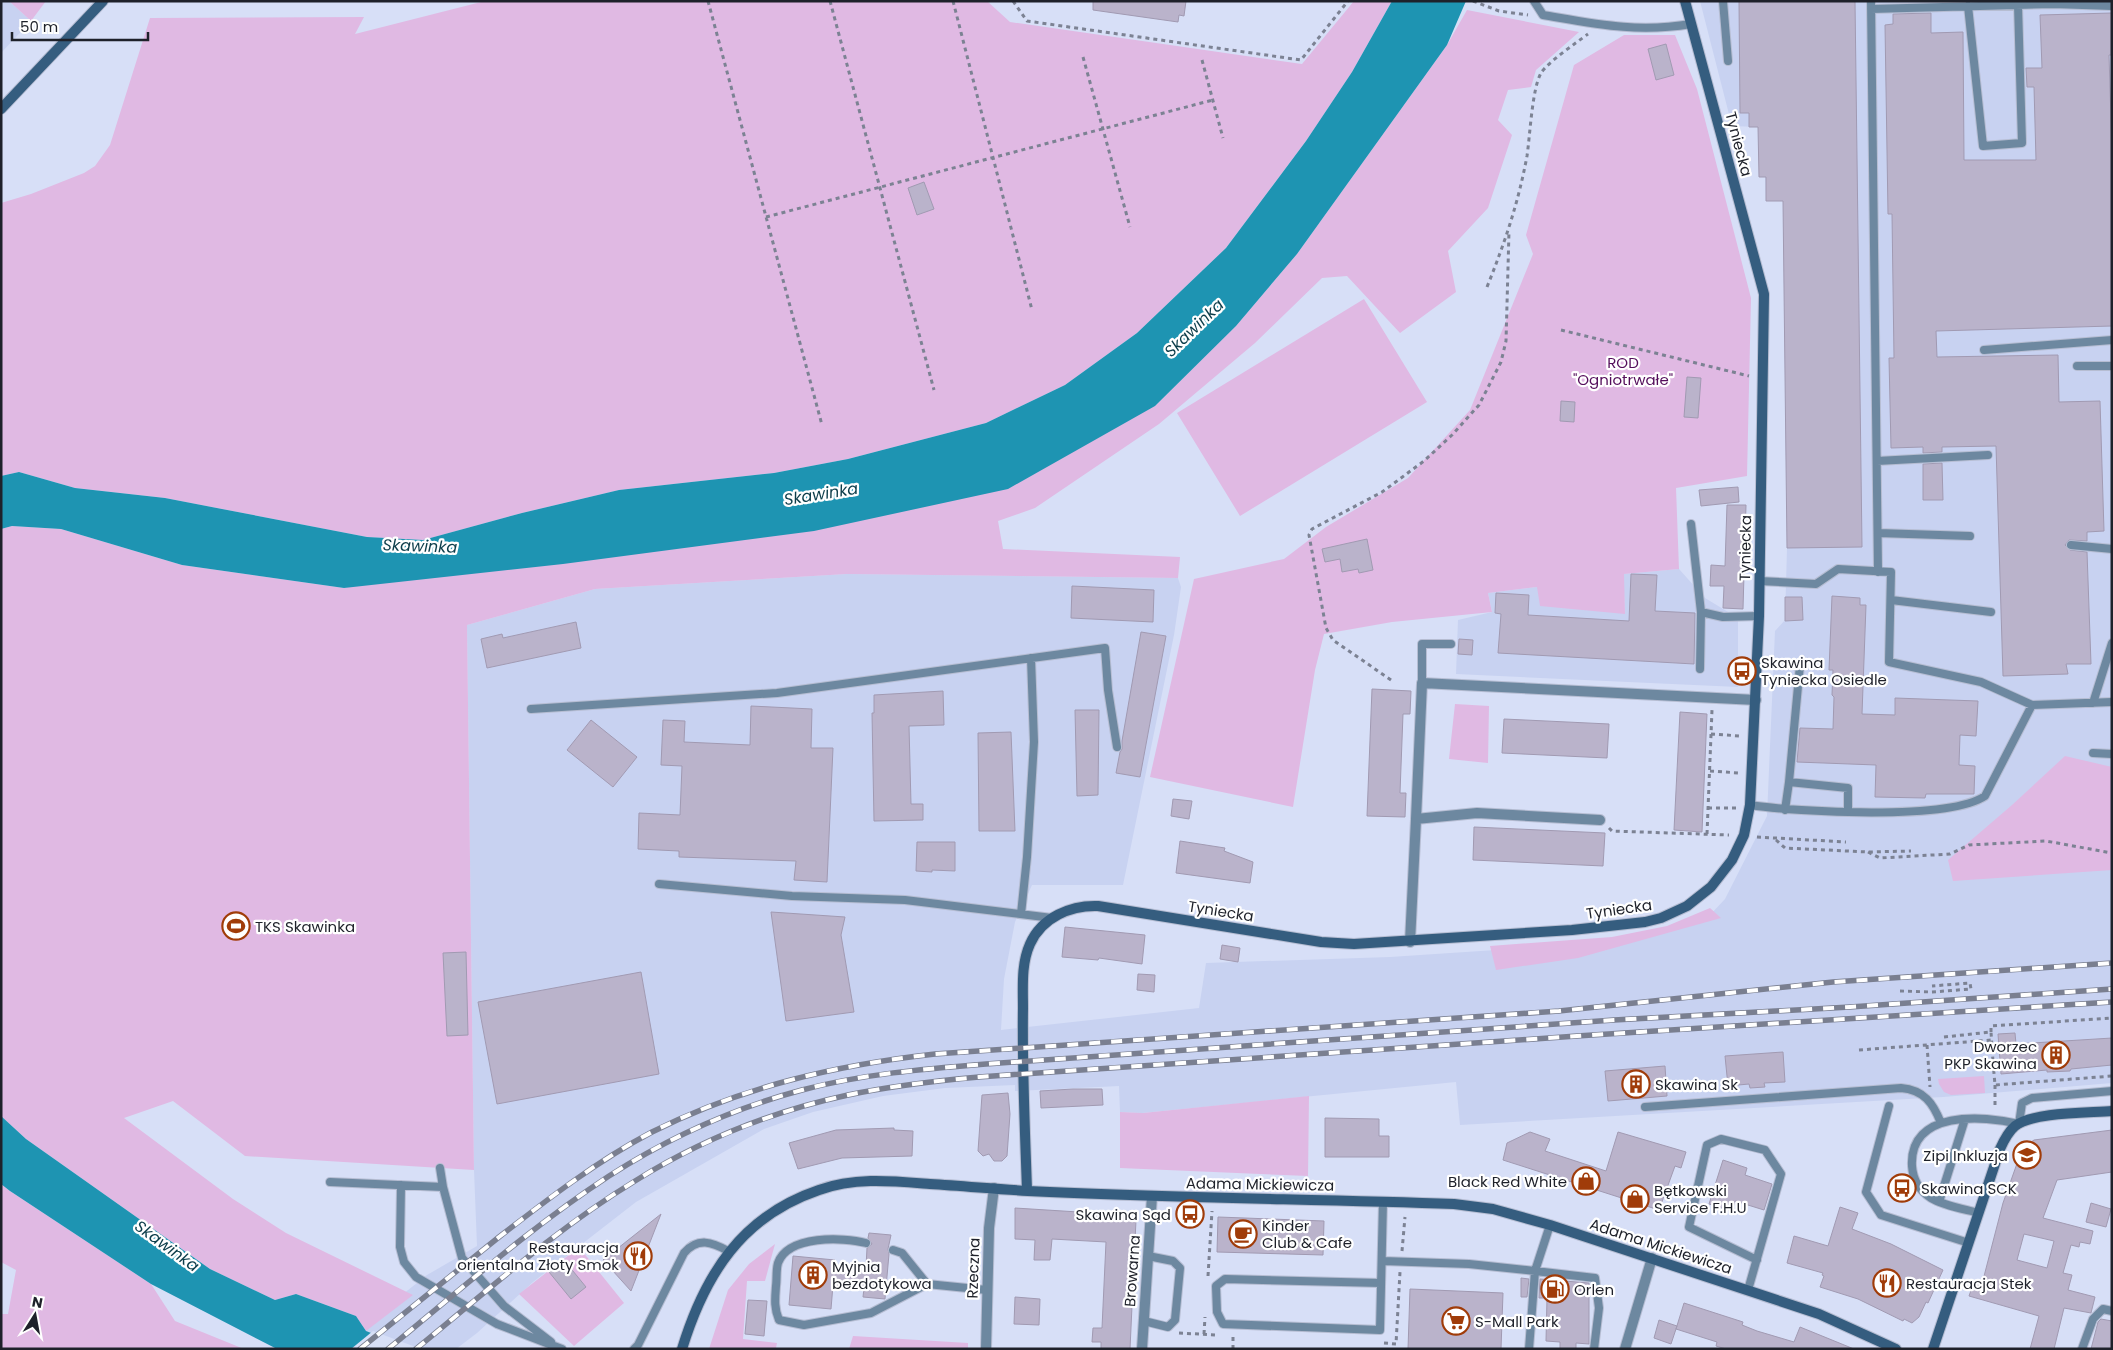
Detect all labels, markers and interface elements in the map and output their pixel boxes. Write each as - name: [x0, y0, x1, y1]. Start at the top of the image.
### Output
- scale bar: [12, 10, 149, 42]
- text: 50 m: [20, 16, 58, 37]
- street label: Tyniecka: [1720, 109, 1758, 179]
- water label: Skawinka: [1159, 294, 1229, 362]
- park label: ROD "Ogniotrwałe": [1573, 352, 1673, 390]
- water label: Skawinka: [782, 477, 860, 511]
- street label: Tyniecka: [1734, 515, 1756, 581]
- water label: Skawinka: [382, 533, 458, 559]
- place label: Skawina Tyniecka Osiedle: [1761, 652, 1887, 690]
- bus stop icon: Skawina Tyniecka Osiedle: [1727, 656, 1757, 686]
- street label: Tyniecka: [1585, 894, 1653, 924]
- street label: Tyniecka: [1187, 895, 1255, 927]
- sports icon: TKS Skawinka: [221, 911, 251, 941]
- place label: TKS Skawinka: [255, 916, 355, 937]
- place label: Dworzec PKP Skawina: [1944, 1036, 2037, 1074]
- building icon: Dworzec PKP Skawina: [2041, 1040, 2071, 1070]
- building icon: Skawina Sk: [1621, 1069, 1651, 1099]
- place label: Skawina Sk: [1655, 1074, 1738, 1095]
- school or university icon: Zipi Inkluzja: [2012, 1140, 2042, 1170]
- place label: Zipi Inkluzja: [1923, 1145, 2008, 1166]
- shop icon: Black Red White: [1571, 1166, 1601, 1196]
- place label: Black Red White: [1448, 1171, 1567, 1192]
- street label: Adama Mickiewicza: [1186, 1172, 1334, 1196]
- bus stop icon: Skawina SCK: [1887, 1173, 1917, 1203]
- place label: Skawina SCK: [1921, 1178, 2017, 1199]
- place label: Bętkowski Service F.H.U: [1654, 1180, 1747, 1218]
- shop icon: Bętkowski Service F.H.U: [1620, 1184, 1650, 1214]
- bus stop icon: Skawina Sąd: [1175, 1199, 1205, 1229]
- place label: Skawina Sąd: [1076, 1204, 1171, 1225]
- street label: Adama Mickiewicza: [1587, 1213, 1735, 1279]
- water label: Skawinka: [130, 1215, 204, 1277]
- place label: Kinder Club & Cafe: [1262, 1215, 1352, 1253]
- cafe icon: Kinder Club & Cafe: [1228, 1219, 1258, 1249]
- street label: Browarna: [1119, 1234, 1145, 1308]
- place label: Restauracja orientalna Złoty Smok: [457, 1237, 619, 1275]
- street label: Rzeczna: [961, 1237, 985, 1299]
- restaurant icon: Restauracja orientalna Złoty Smok: [623, 1241, 653, 1271]
- place label: Myjnia bezdotykowa: [832, 1256, 932, 1294]
- building icon: Myjnia bezdotykowa: [798, 1260, 828, 1290]
- restaurant icon: Restauracja Stek: [1872, 1268, 1902, 1298]
- place label: Restauracja Stek: [1906, 1273, 2032, 1294]
- fuel station icon: Orlen: [1540, 1274, 1570, 1304]
- place label: Orlen: [1574, 1279, 1614, 1300]
- north arrow: [10, 1290, 60, 1340]
- text: N: [30, 1291, 45, 1313]
- supermarket icon: S-Mall Park: [1441, 1306, 1471, 1336]
- place label: S-Mall Park: [1475, 1311, 1559, 1332]

